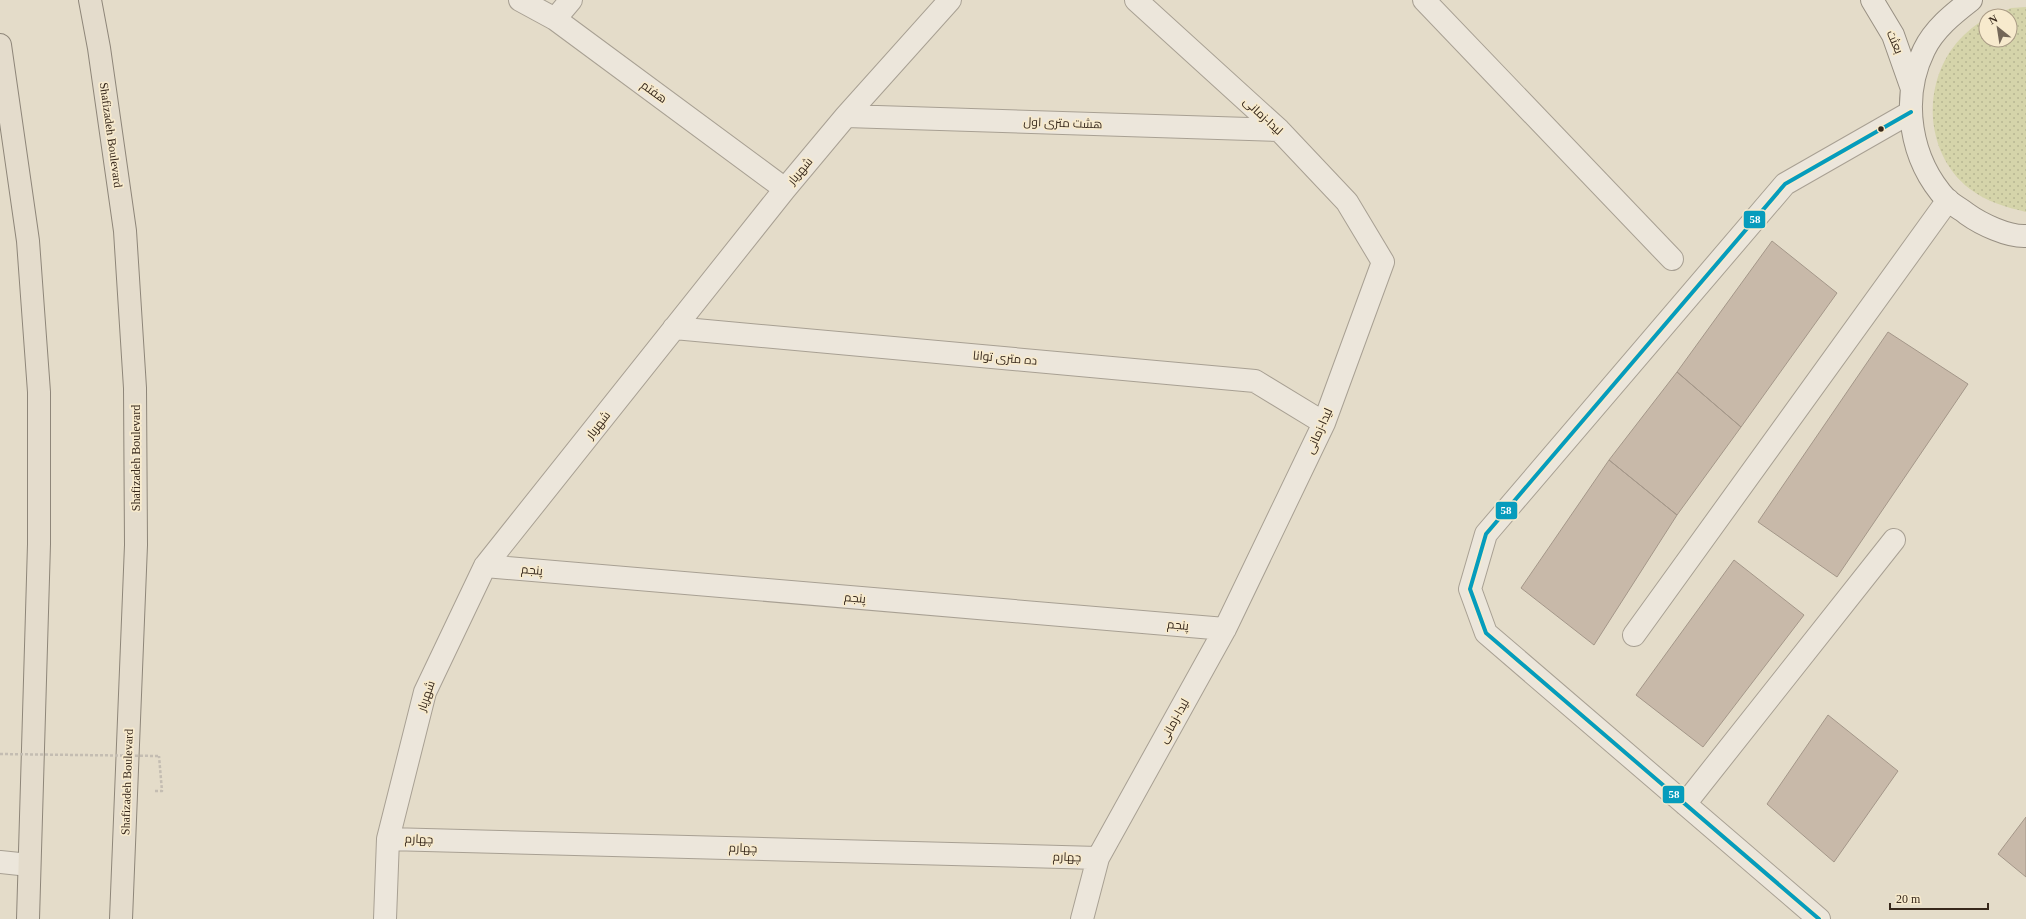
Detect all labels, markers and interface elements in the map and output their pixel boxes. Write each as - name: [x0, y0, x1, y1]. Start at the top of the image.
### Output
- north arrow: [1978, 8, 2018, 48]
- text: N: [1987, 12, 1999, 27]
- street label: بعثت: [1884, 28, 1906, 56]
- street label: هفتم: [638, 78, 670, 107]
- street label: Shafizadeh Boulevard: [97, 81, 125, 189]
- street label: لیدا-زمانی: [1240, 94, 1286, 138]
- street label: هشت متری اول: [1023, 115, 1103, 131]
- unlabelled marker: [1876, 124, 1886, 134]
- street label: شهریار: [784, 154, 815, 188]
- line badge: 58: [1743, 210, 1766, 229]
- text: 58: [1750, 213, 1761, 225]
- street label: ده متری توانا: [972, 348, 1038, 368]
- street label: Shafizadeh Boulevard: [129, 405, 143, 511]
- street label: لیدا-زمانی: [1303, 406, 1335, 456]
- street label: شهریار: [582, 408, 613, 442]
- line badge: 58: [1495, 501, 1518, 520]
- text: 58: [1501, 504, 1512, 516]
- street label: پنجم: [520, 562, 544, 580]
- street label: پنجم: [843, 590, 867, 608]
- street label: پنجم: [1166, 617, 1190, 635]
- street label: شهریار: [414, 679, 438, 714]
- street label: لیدا-زمانی: [1156, 696, 1192, 746]
- street label: Shafizadeh Boulevard: [118, 729, 136, 835]
- line badge: 58: [1662, 785, 1685, 804]
- text: 58: [1669, 788, 1680, 800]
- street label: چهارم: [404, 832, 434, 848]
- street label: چهارم: [728, 841, 758, 857]
- street label: چهارم: [1052, 850, 1082, 866]
- scale bar: [1890, 885, 1988, 911]
- text: 20 m: [1896, 892, 1921, 906]

